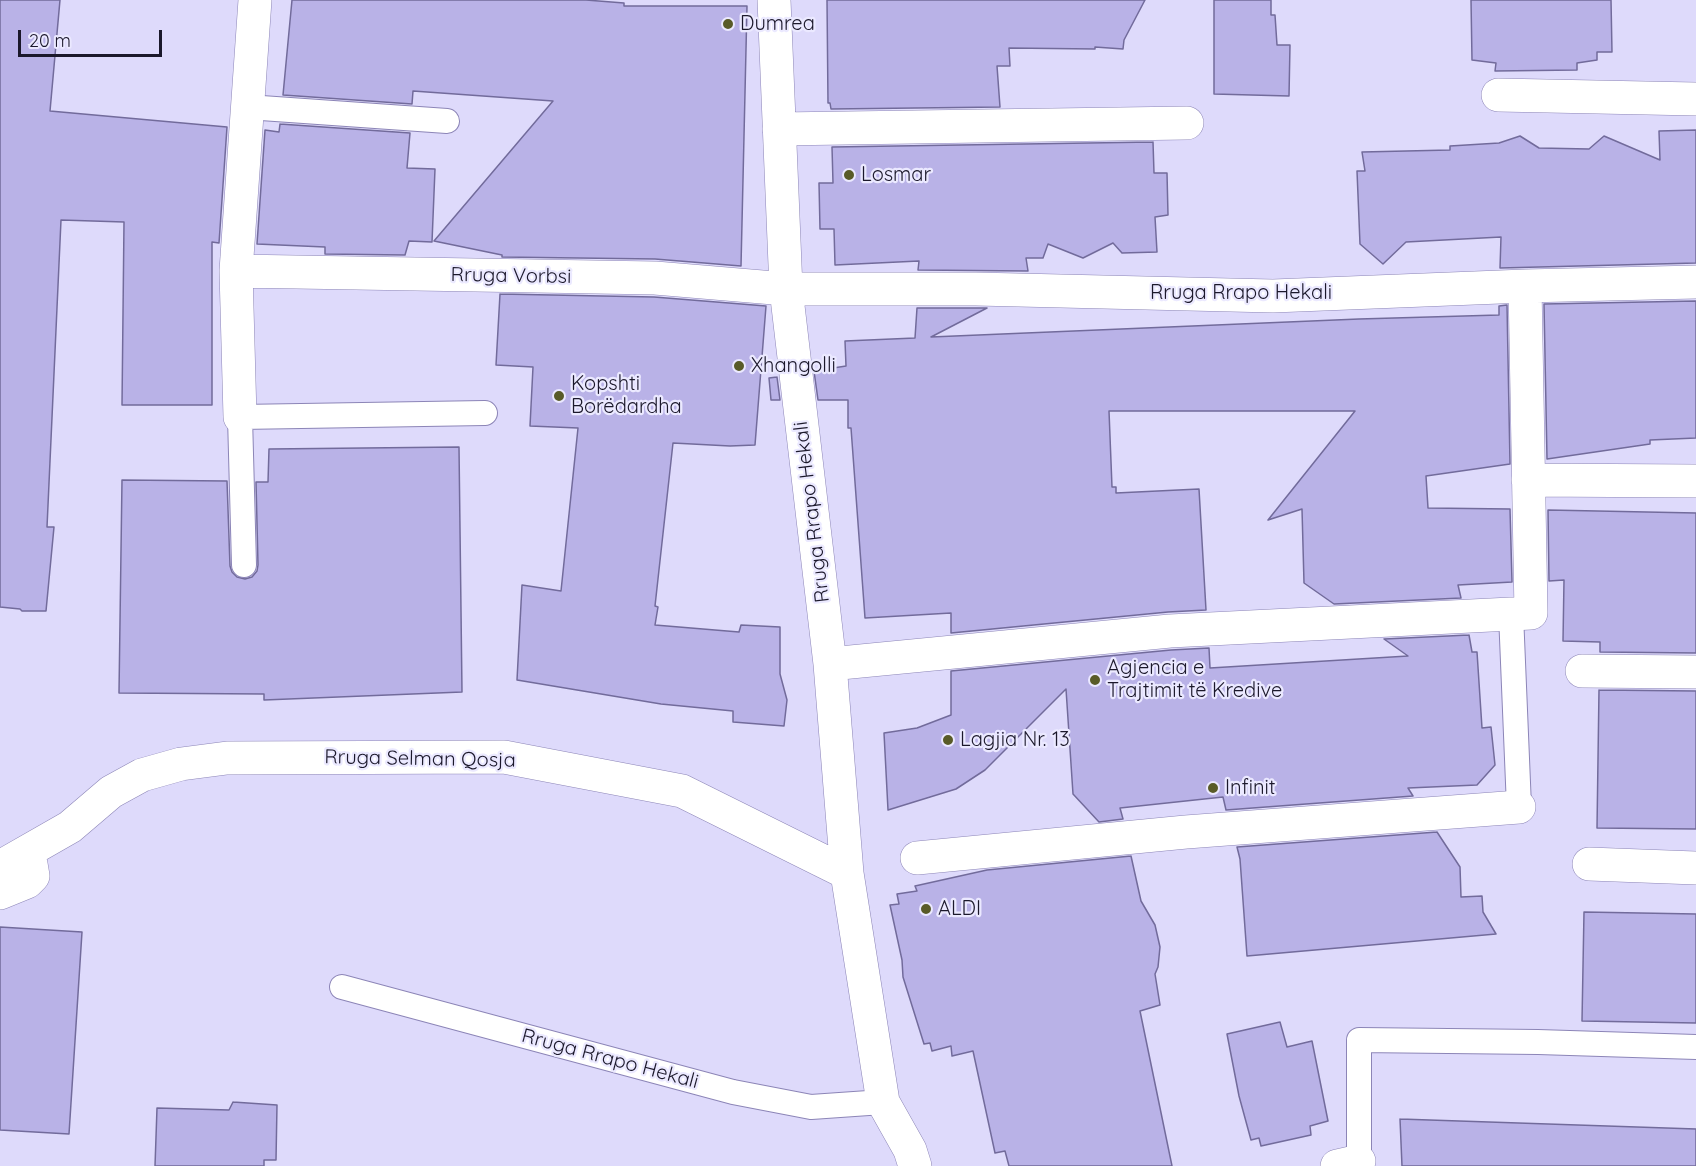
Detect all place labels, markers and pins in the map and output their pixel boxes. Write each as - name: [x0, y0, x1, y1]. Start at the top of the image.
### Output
- place label: Dumrea: [740, 12, 815, 36]
- marker: Dumrea: [721, 17, 735, 31]
- place label: Losmar: [861, 163, 931, 187]
- marker: Losmar: [842, 168, 856, 182]
- place label: Xhangolli: [751, 354, 836, 378]
- marker: Xhangolli: [732, 359, 746, 373]
- place label: Kopshti Borëdardha: [571, 372, 682, 419]
- marker: Kopshti Borëdardha: [552, 389, 566, 403]
- place label: Agjencia e Trajtimit të Kredive: [1107, 656, 1282, 703]
- marker: Agjencia e Trajtimit të Kredive: [1088, 673, 1102, 687]
- place label: Lagjia Nr. 13: [960, 728, 1070, 752]
- marker: Lagjia Nr. 13: [941, 733, 955, 747]
- place label: Infinit: [1225, 776, 1276, 800]
- marker: Infinit: [1206, 781, 1220, 795]
- place label: ALDI: [938, 897, 981, 921]
- marker: ALDI: [919, 902, 933, 916]

